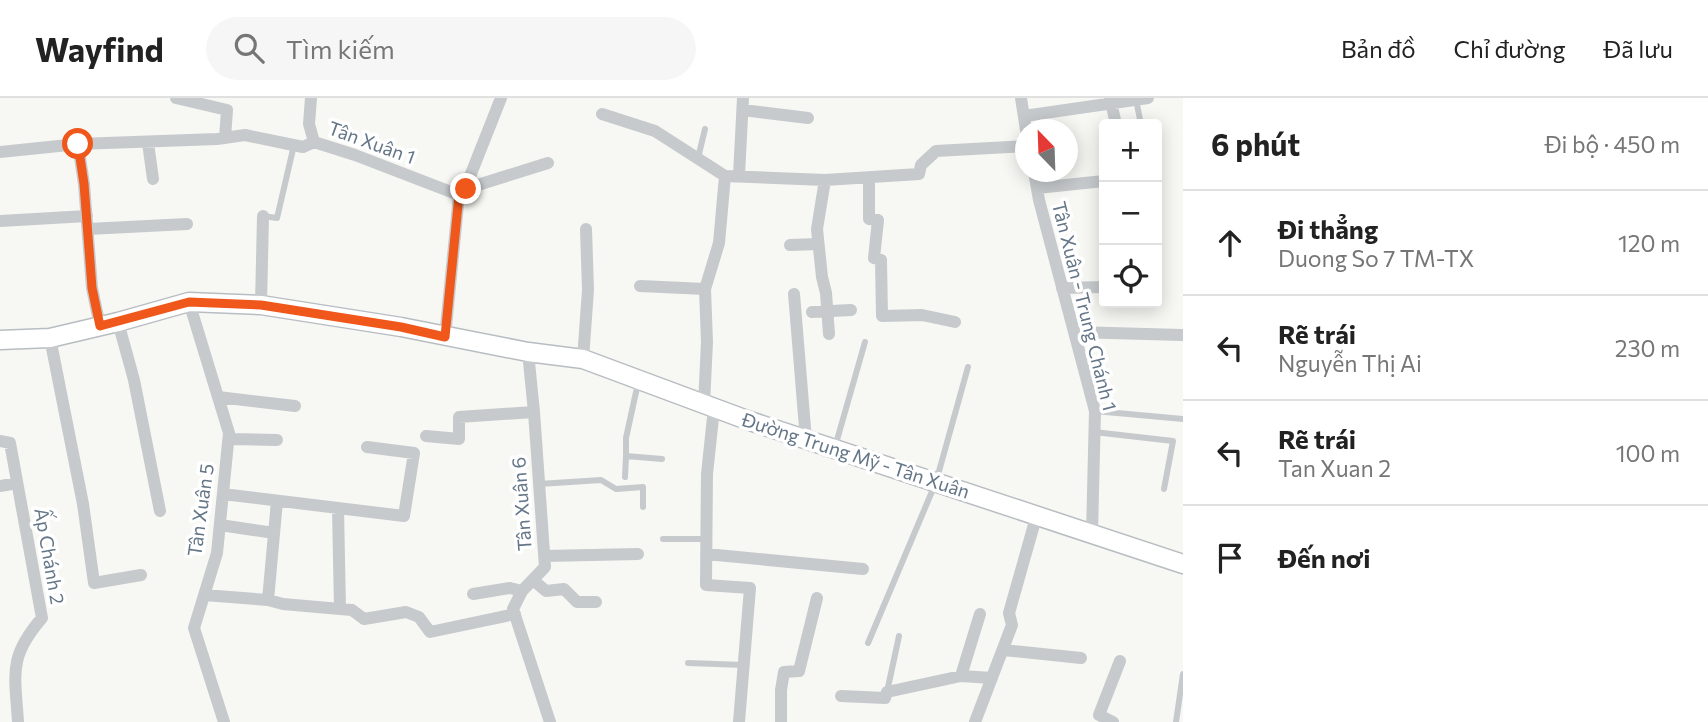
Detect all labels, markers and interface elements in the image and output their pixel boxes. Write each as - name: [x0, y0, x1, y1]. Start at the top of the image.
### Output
- search box: [206, 17, 696, 80]
- text: Wayfind: [35, 28, 164, 69]
- icon: search: [230, 29, 268, 67]
- text: Tìm kiếm: [286, 33, 395, 64]
- text: Bản đồ: [1341, 34, 1416, 63]
- text: Chỉ đường: [1454, 34, 1565, 63]
- text: Đã lưu: [1603, 34, 1673, 63]
- street label: Tân Xuân 1: [325, 116, 419, 168]
- north arrow: [1015, 119, 1078, 182]
- map controls: [1099, 119, 1162, 308]
- button: +: [1099, 119, 1162, 182]
- text: 6 phút: [1211, 125, 1300, 162]
- route start: [62, 128, 93, 159]
- text: Đi bộ · 450 m: [1545, 130, 1680, 158]
- route end: [450, 173, 481, 204]
- button: −: [1099, 182, 1162, 245]
- street label: Tân Xuân - Trung Chánh 1: [1048, 199, 1122, 413]
- text: Đi thẳng: [1278, 213, 1378, 244]
- icon: ahead: [1211, 224, 1249, 262]
- text: 120 m: [1618, 229, 1680, 257]
- text: Duong So 7 TM-TX: [1278, 244, 1474, 272]
- button: locate: [1099, 245, 1162, 308]
- text: Rẽ trái: [1278, 318, 1356, 349]
- icon: left: [1211, 329, 1249, 367]
- text: 230 m: [1615, 334, 1680, 362]
- text: Nguyễn Thị Ai: [1278, 349, 1422, 377]
- street label: Đường Trung Mỹ - Tân Xuân: [738, 407, 973, 503]
- text: Rẽ trái: [1278, 423, 1356, 454]
- icon: left: [1211, 434, 1249, 472]
- text: 100 m: [1616, 439, 1680, 467]
- text: Tan Xuan 2: [1278, 454, 1391, 482]
- street label: Tân Xuân 6: [506, 456, 536, 552]
- street label: Tân Xuân 5: [182, 462, 218, 558]
- street label: Ấp Chánh 2: [30, 505, 73, 606]
- icon: arrive: [1211, 539, 1249, 577]
- text: Đến nơi: [1278, 542, 1371, 573]

